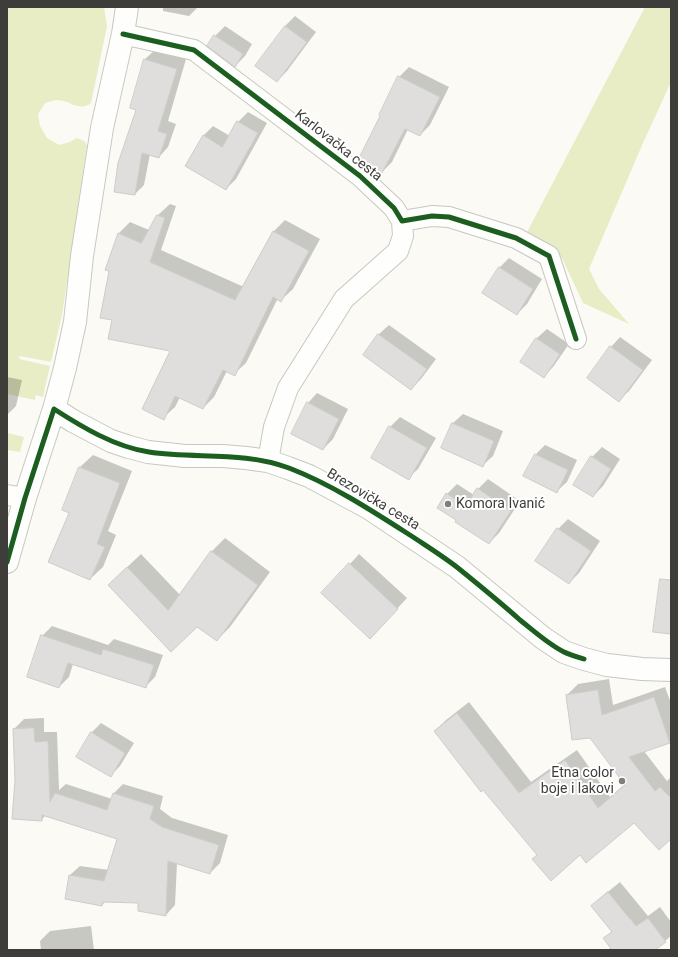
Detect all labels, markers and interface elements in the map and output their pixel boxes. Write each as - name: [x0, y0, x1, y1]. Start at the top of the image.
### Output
- street label: Karlovačka cesta: [291, 107, 385, 185]
- street label: Brezovička cesta: [324, 466, 422, 534]
- place label: Komora Ivanić: [456, 496, 545, 512]
- marker: Komora Ivanić: [443, 499, 453, 509]
- place label: Etna color boje i lakovi: [541, 765, 614, 798]
- marker: Etna color boje i lakovi: [617, 776, 627, 786]

